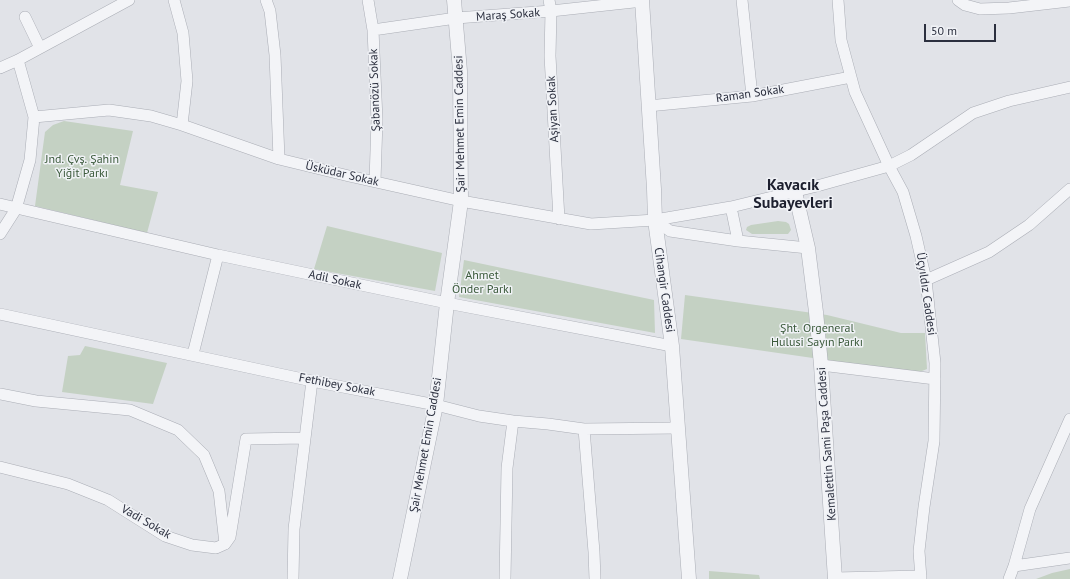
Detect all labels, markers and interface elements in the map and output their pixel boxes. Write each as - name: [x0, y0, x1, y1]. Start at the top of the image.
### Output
- street label: Maraş Sokak: [476, 6, 540, 24]
- scale bar: [926, 16, 998, 42]
- text: 50 m: [931, 23, 957, 38]
- street label: Şabanözü Sokak: [366, 48, 384, 132]
- street label: Şair Mehmet Emin Caddesi: [452, 55, 468, 193]
- street label: Aşiyan Sokak: [544, 75, 562, 143]
- street label: Raman Sokak: [715, 82, 785, 106]
- park label: Jnd. Çvş. Şahin Yiğit Parkı: [45, 153, 119, 181]
- street label: Üsküdar Sokak: [304, 159, 380, 189]
- district label: Kavacık Subayevleri: [753, 175, 833, 213]
- street label: Cihangir Caddesi: [651, 246, 677, 334]
- street label: Üçyıldız Caddesi: [913, 252, 939, 336]
- street label: Adil Sokak: [307, 267, 363, 293]
- park label: Ahmet Önder Parkı: [452, 269, 512, 297]
- park label: Şht. Orgeneral Hulusi Sayın Parkı: [771, 322, 863, 350]
- street label: Kemalettin Sami Paşa Caddesi: [814, 367, 840, 521]
- street label: Fethibey Sokak: [298, 371, 376, 399]
- street label: Şair Mehmet Emin Caddesi: [407, 376, 445, 514]
- street label: Vadi Sokak: [118, 502, 174, 542]

